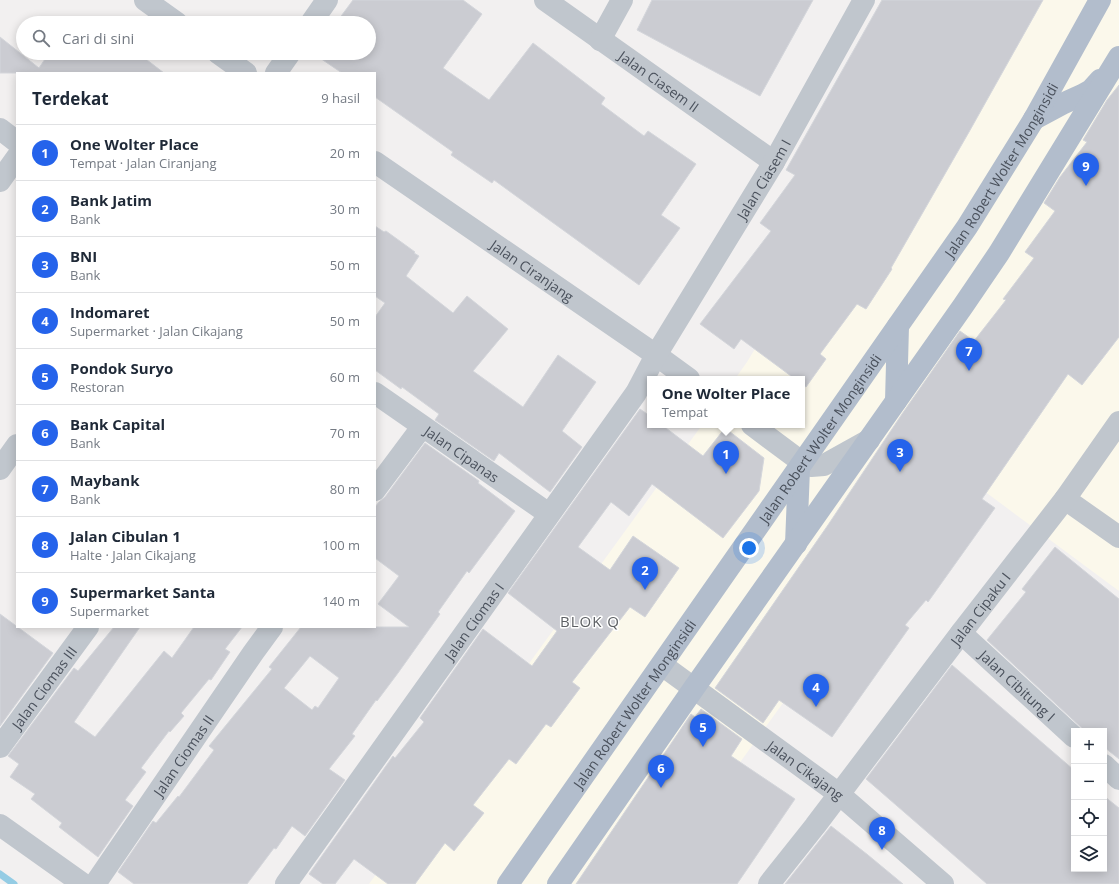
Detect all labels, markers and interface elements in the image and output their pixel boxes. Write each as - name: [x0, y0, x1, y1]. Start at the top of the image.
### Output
- search box: [16, 16, 376, 60]
- icon: search: [30, 27, 52, 49]
- text: Cari di sini: [62, 28, 134, 48]
- street label: Jalan Ciasem II: [614, 45, 703, 116]
- street label: Jalan Robert Wolter Monginsidi: [938, 79, 1062, 262]
- text: Terdekat: [32, 87, 109, 110]
- text: 9 hasil: [321, 89, 360, 107]
- text: One Wolter Place: [70, 134, 199, 154]
- street label: Jalan Ciasem I: [731, 135, 794, 224]
- text: 1: [41, 144, 49, 162]
- text: 20 m: [330, 144, 360, 162]
- pin: 9: [1073, 153, 1099, 186]
- text: Tempat · Jalan Ciranjang: [70, 154, 217, 172]
- text: Bank Jatim: [70, 190, 152, 210]
- text: 2: [41, 200, 49, 218]
- text: 30 m: [330, 200, 360, 218]
- text: Bank: [70, 210, 100, 228]
- street label: Jalan Ciranjang: [485, 234, 578, 306]
- text: BNI: [70, 246, 97, 266]
- text: 3: [41, 256, 49, 274]
- text: 50 m: [330, 256, 360, 274]
- text: Bank: [70, 266, 100, 284]
- text: Indomaret: [70, 302, 150, 322]
- text: 4: [41, 312, 49, 330]
- text: 50 m: [330, 312, 360, 330]
- text: Supermarket · Jalan Cikajang: [70, 322, 243, 340]
- pin: 7: [956, 338, 982, 371]
- street label: Jalan Robert Wolter Monginsidi: [753, 350, 885, 528]
- text: Pondok Suryo: [70, 358, 173, 378]
- text: 5: [41, 368, 49, 386]
- text: 60 m: [330, 368, 360, 386]
- popup: [647, 376, 805, 428]
- text: Restoran: [70, 378, 124, 396]
- text: One Wolter Place: [662, 383, 790, 403]
- text: Tempat: [662, 403, 708, 421]
- text: Bank Capital: [70, 414, 165, 434]
- street label: Jalan Cipanas: [419, 420, 503, 486]
- text: 6: [41, 424, 49, 442]
- text: 70 m: [330, 424, 360, 442]
- text: Bank: [70, 434, 100, 452]
- pin: 3: [887, 439, 913, 472]
- pin: 1: [713, 441, 739, 474]
- text: Maybank: [70, 470, 139, 490]
- text: 7: [41, 480, 49, 498]
- text: 80 m: [330, 480, 360, 498]
- text: Bank: [70, 490, 100, 508]
- text: Jalan Cibulan 1: [70, 526, 181, 546]
- text: 8: [41, 536, 49, 554]
- text: 100 m: [322, 536, 360, 554]
- your location: [739, 538, 759, 558]
- text: Halte · Jalan Cikajang: [70, 546, 196, 564]
- pin: 2: [632, 557, 658, 590]
- street label: Jalan Cipaku I: [945, 568, 1014, 650]
- street label: Jalan Ciomas I: [438, 578, 508, 665]
- text: Supermarket Santa: [70, 582, 215, 602]
- text: 9: [41, 592, 49, 610]
- text: 140 m: [322, 592, 360, 610]
- text: Supermarket: [70, 602, 149, 620]
- district label: BLOK Q: [560, 611, 620, 631]
- street label: Jalan Robert Wolter Monginsidi: [567, 615, 700, 793]
- street label: Jalan Ciomas III: [6, 642, 81, 734]
- street label: Jalan Cibitung I: [974, 644, 1060, 725]
- pin: 4: [803, 674, 829, 707]
- street label: Jalan Ciomas II: [147, 711, 218, 801]
- pin: 5: [690, 714, 716, 747]
- map controls: [1071, 728, 1107, 872]
- button: +: [1071, 728, 1107, 764]
- street label: Jalan Cikajang: [762, 734, 849, 804]
- pin: 6: [648, 755, 674, 788]
- button: −: [1071, 764, 1107, 800]
- button: locate: [1071, 800, 1107, 836]
- pin: 8: [869, 817, 895, 850]
- button: layers: [1071, 836, 1107, 872]

